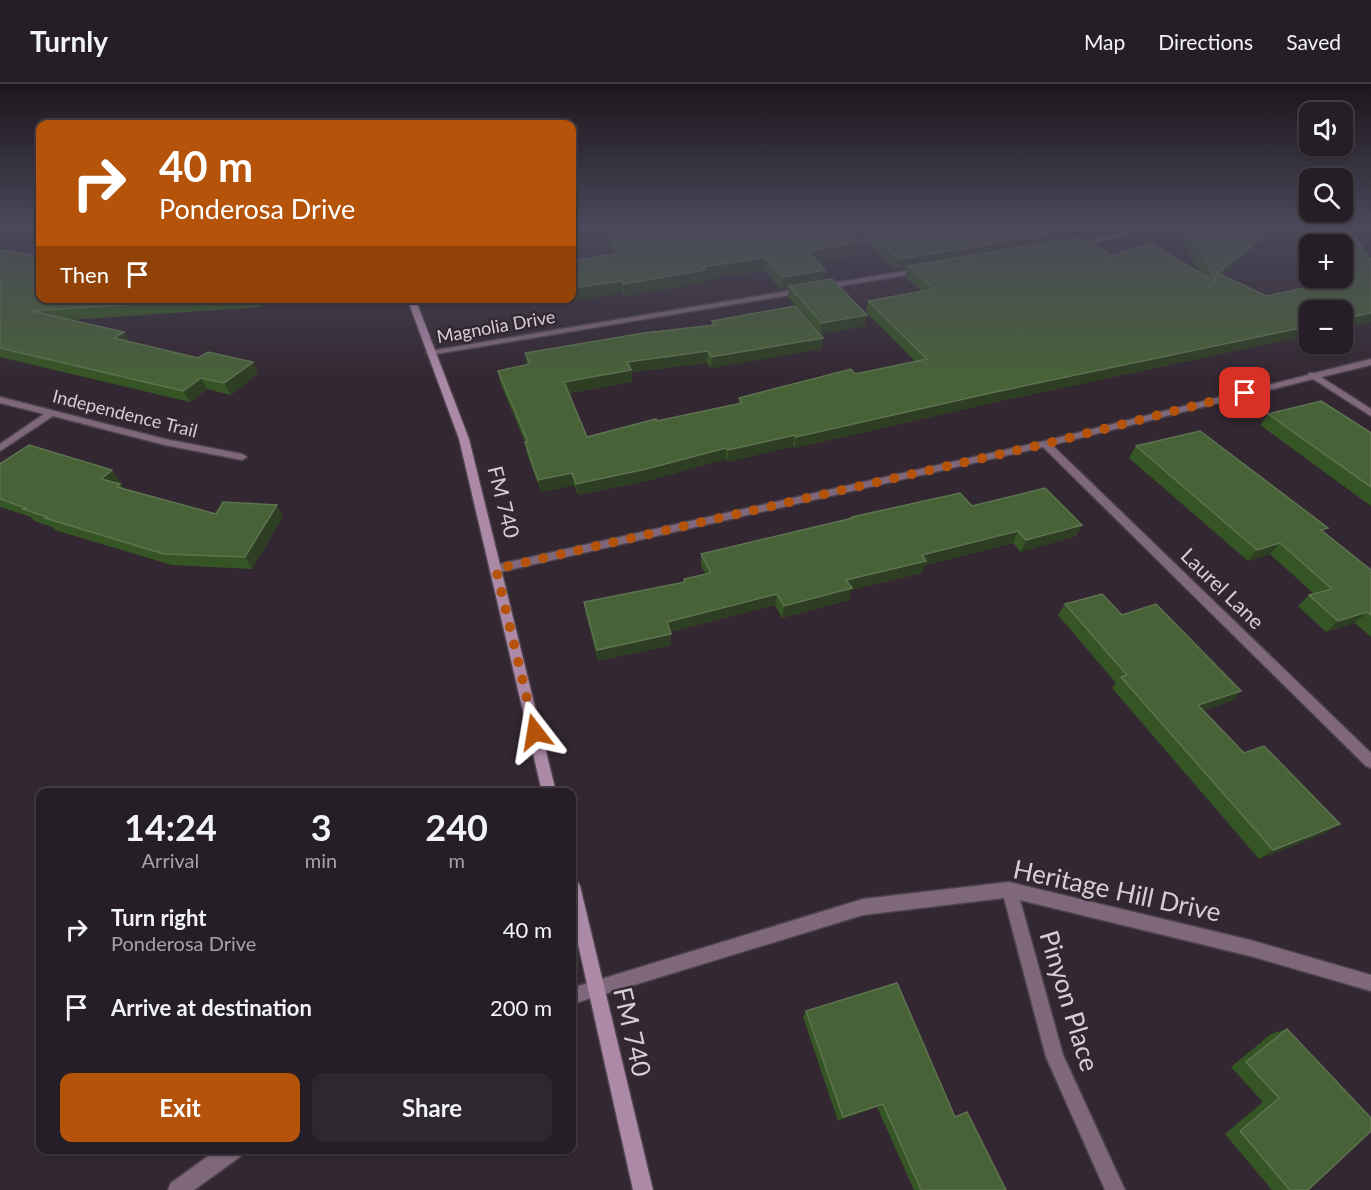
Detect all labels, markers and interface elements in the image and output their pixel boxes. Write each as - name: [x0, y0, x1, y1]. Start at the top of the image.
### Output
- text: Turnly: [30, 24, 108, 58]
- text: Map: [1084, 29, 1125, 54]
- text: Directions: [1158, 29, 1253, 54]
- text: Saved: [1286, 29, 1341, 54]
- map controls: [1299, 102, 1353, 354]
- button: sound: [1299, 102, 1353, 156]
- text: 40 m: [159, 141, 253, 191]
- icon: right: [60, 144, 138, 222]
- button: search: [1299, 168, 1353, 222]
- text: Ponderosa Drive: [159, 192, 355, 225]
- button: +: [1299, 234, 1353, 288]
- icon: arrive: [121, 258, 154, 291]
- text: Then: [60, 261, 109, 288]
- button: −: [1299, 300, 1353, 354]
- street label: Magnolia Drive: [435, 305, 557, 347]
- pin: [1219, 367, 1270, 418]
- icon: arrive: [1228, 376, 1261, 409]
- street label: Independence Trail: [51, 384, 200, 442]
- street label: FM 740: [483, 463, 525, 540]
- street label: Laurel Lane: [1176, 542, 1270, 634]
- position arrow: [503, 700, 567, 764]
- text: 14:24: [124, 805, 217, 849]
- text: 3: [311, 805, 332, 849]
- text: 240: [425, 805, 488, 849]
- text: Arrival: [142, 848, 199, 872]
- text: min: [305, 848, 337, 872]
- text: m: [448, 848, 465, 872]
- street label: Heritage Hill Drive: [1010, 852, 1224, 928]
- text: Turn right: [111, 904, 206, 931]
- icon: right: [60, 913, 93, 946]
- text: 40 m: [503, 916, 552, 943]
- street label: Pinyon Place: [1033, 927, 1107, 1075]
- text: Ponderosa Drive: [111, 931, 256, 955]
- street label: FM 740: [607, 984, 659, 1080]
- icon: arrive: [60, 991, 93, 1024]
- text: Arrive at destination: [111, 994, 312, 1021]
- text: 200 m: [490, 994, 552, 1021]
- button: Exit: [60, 1073, 300, 1142]
- button: Share: [312, 1073, 552, 1142]

